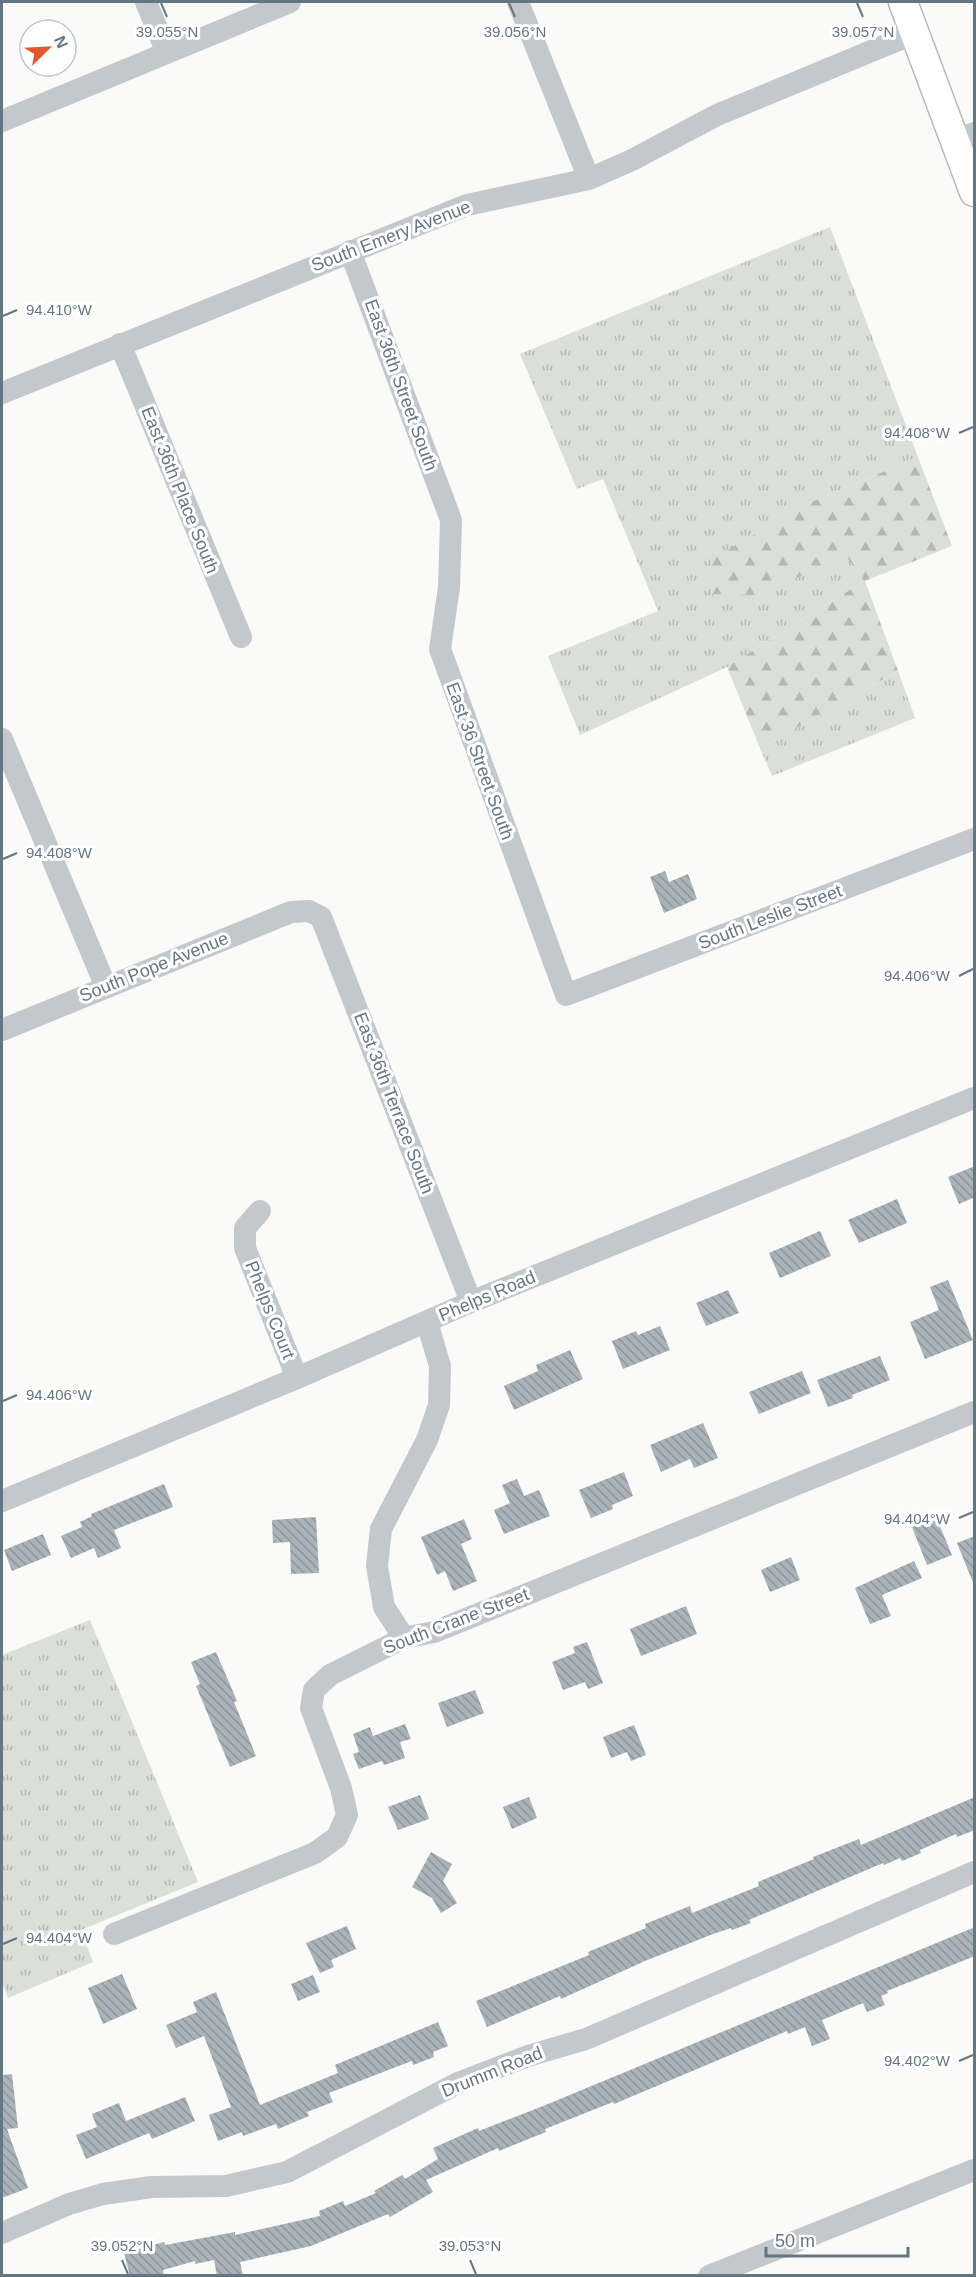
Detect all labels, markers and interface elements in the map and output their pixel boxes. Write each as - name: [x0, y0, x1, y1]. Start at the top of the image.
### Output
- north arrow: [18, 18, 78, 78]
- text: 39.055°N: [136, 23, 198, 40]
- text: 39.056°N: [484, 23, 546, 40]
- text: 39.057°N: [832, 23, 894, 40]
- text: N: [51, 33, 71, 51]
- street label: South Emery Avenue: [309, 196, 473, 276]
- street label: East 36th Street South: [361, 296, 441, 474]
- text: 94.410°W: [26, 301, 93, 318]
- street label: East 36th Place South: [137, 404, 223, 576]
- text: 94.408°W: [884, 424, 951, 441]
- street label: East 36 Street South: [442, 680, 518, 842]
- text: 94.408°W: [26, 844, 93, 861]
- street label: South Leslie Street: [695, 880, 845, 954]
- street label: South Pope Avenue: [77, 928, 231, 1006]
- text: 94.406°W: [884, 967, 951, 984]
- street label: East 36th Terrace South: [350, 1009, 438, 1197]
- street label: Phelps Court: [241, 1258, 299, 1362]
- street label: Phelps Road: [436, 1267, 538, 1325]
- text: 94.406°W: [26, 1386, 93, 1403]
- text: 94.404°W: [884, 1510, 951, 1527]
- street label: South Crane Street: [380, 1584, 532, 1658]
- text: 94.404°W: [26, 1929, 93, 1946]
- street label: Drumm Road: [439, 2043, 545, 2101]
- text: 94.402°W: [884, 2052, 951, 2069]
- scale bar: [766, 2220, 908, 2258]
- text: 50 m: [775, 2231, 815, 2251]
- text: 39.052°N: [91, 2237, 153, 2254]
- text: 39.053°N: [439, 2237, 501, 2254]

